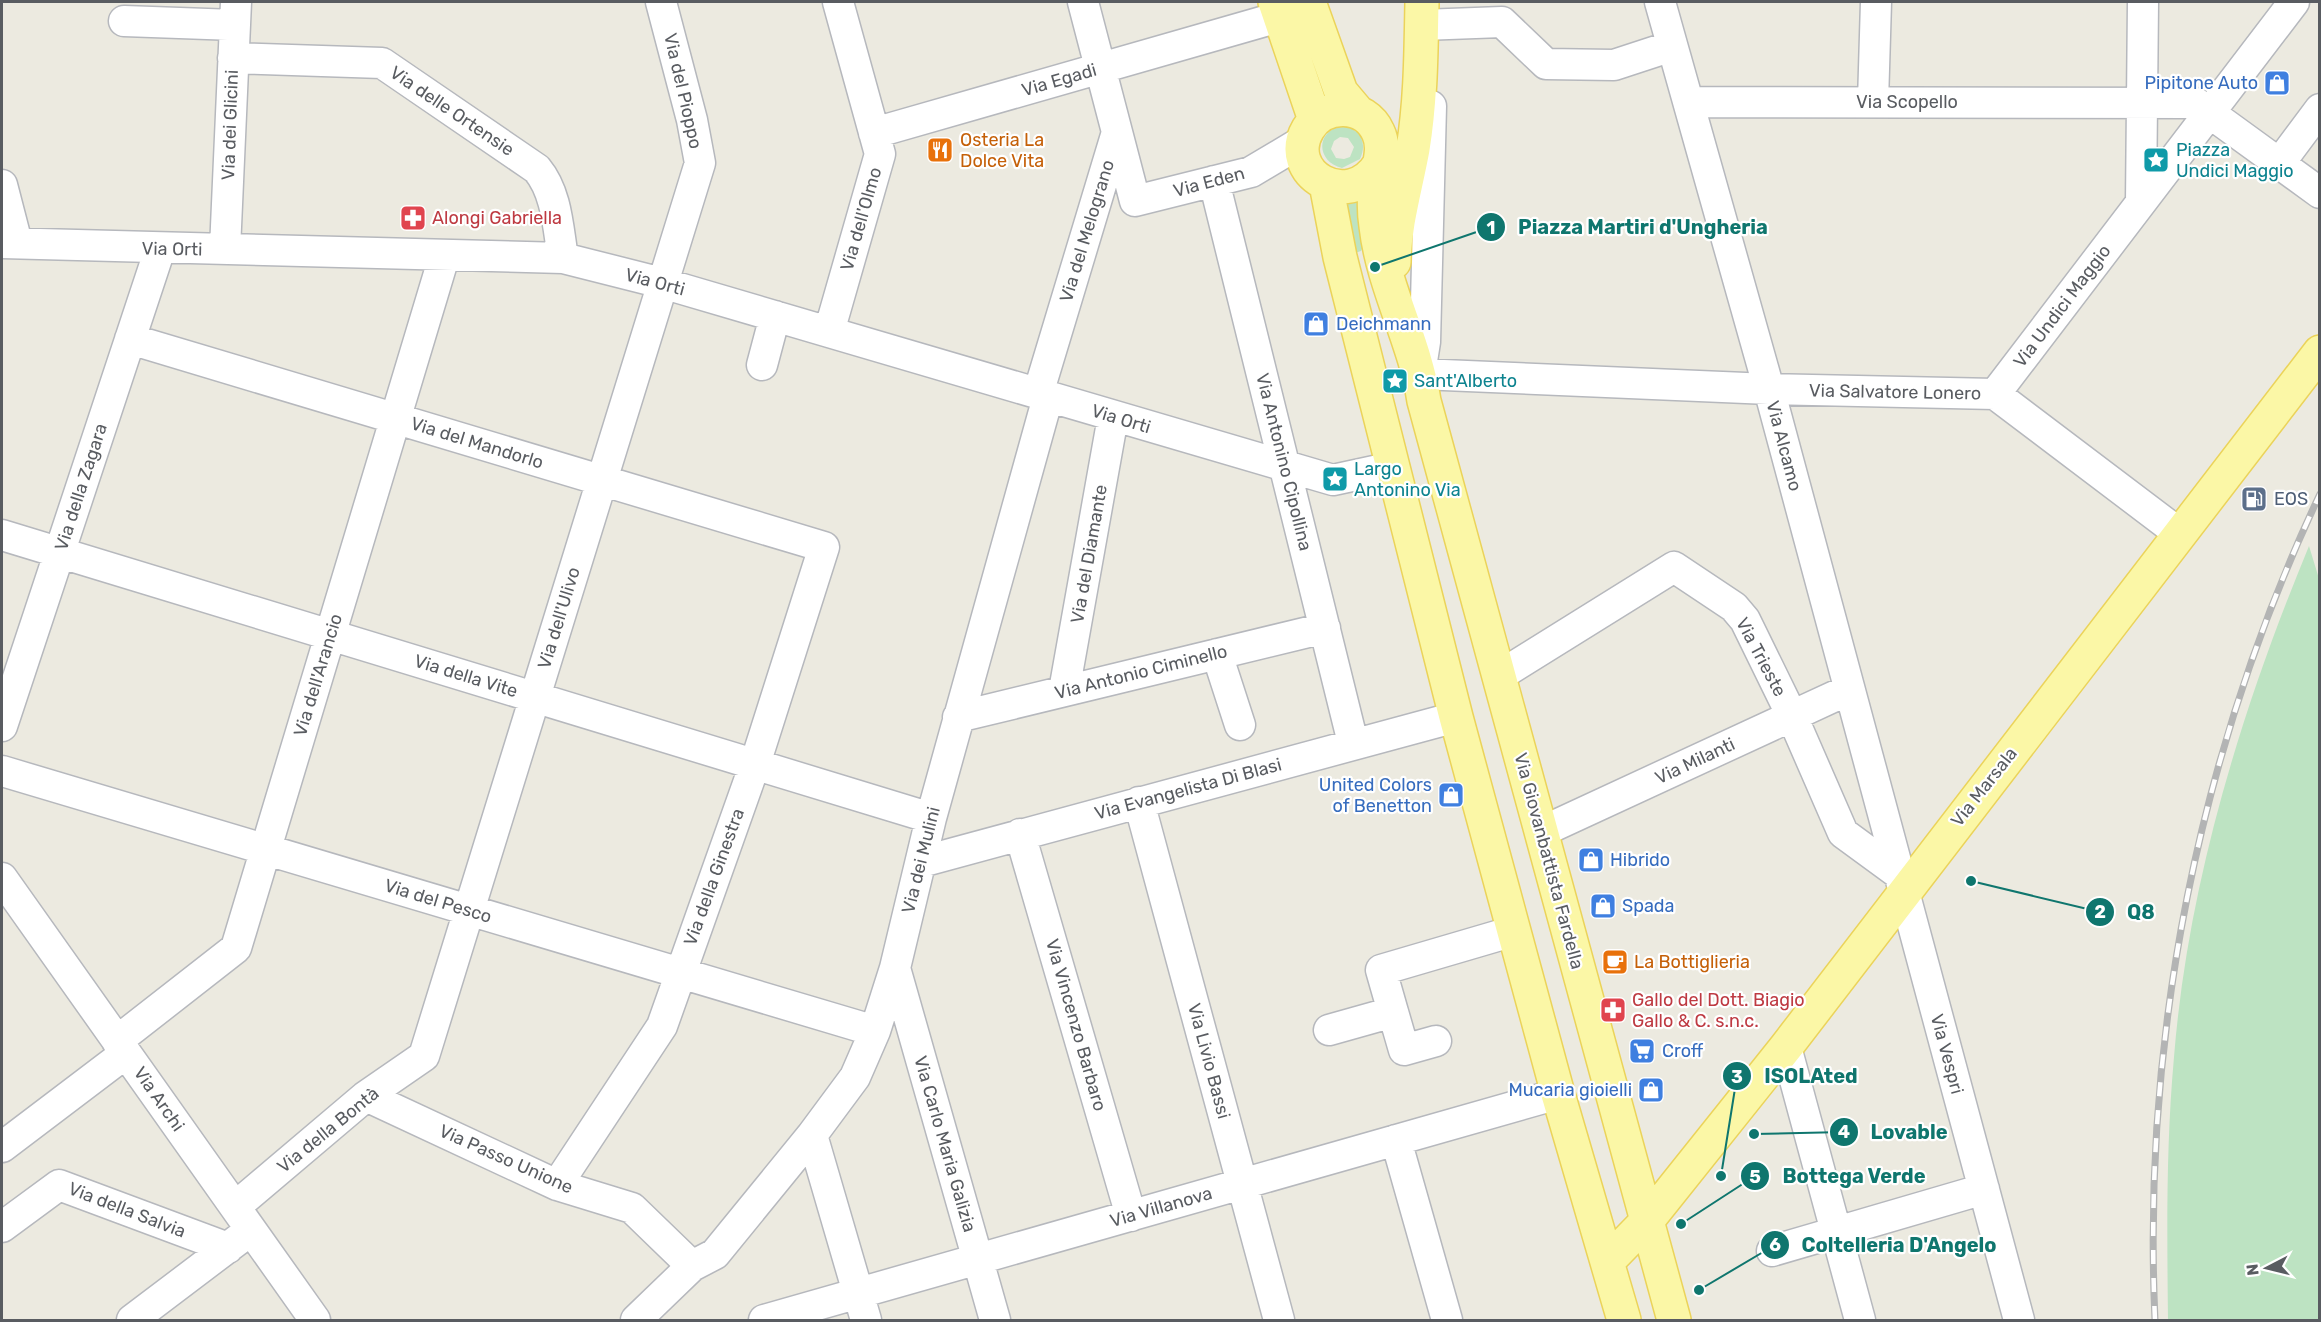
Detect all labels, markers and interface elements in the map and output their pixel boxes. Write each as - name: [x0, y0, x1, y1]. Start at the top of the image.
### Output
- street label: Via del Pioppo: [659, 31, 707, 151]
- street label: Via Egadi: [1019, 59, 1099, 101]
- street label: Via delle Ortensie: [386, 61, 518, 161]
- shop icon: Pipitone Auto: [2262, 68, 2292, 98]
- street label: Via dei Glicini: [217, 69, 243, 181]
- place label: Pipitone Auto: [2145, 72, 2258, 94]
- street label: Via Scopello: [1856, 91, 1958, 113]
- place label: Osteria La Dolce Vita: [960, 129, 1044, 172]
- restaurant icon: Osteria La Dolce Vita: [925, 135, 955, 165]
- place label: Piazza Undici Maggio: [2176, 139, 2294, 182]
- place icon: Piazza Undici Maggio: [2141, 145, 2171, 175]
- street label: Via del Melograno: [1055, 157, 1119, 305]
- street label: Via Eden: [1171, 162, 1247, 202]
- street label: Via dell'Olmo: [836, 165, 886, 273]
- pharmacy icon: Alongi Gabriella: [398, 203, 428, 233]
- place label: Alongi Gabriella: [432, 207, 562, 229]
- callout: Piazza Martiri d'Ungheria: [1476, 208, 1780, 246]
- text: Piazza Martiri d'Ungheria: [1518, 215, 1768, 239]
- text: 1: [1487, 217, 1495, 239]
- street label: Via Orti: [141, 237, 203, 261]
- street label: Via Undici Maggio: [2009, 240, 2115, 372]
- street label: Via Orti: [623, 263, 687, 301]
- shop icon: Deichmann: [1301, 309, 1331, 339]
- place label: Deichmann: [1336, 313, 1432, 335]
- place icon: Sant'Alberto: [1380, 366, 1410, 396]
- place label: Sant'Alberto: [1414, 370, 1517, 392]
- street label: Via Antonino Cipollina: [1251, 371, 1317, 553]
- street label: Via Salvatore Lonero: [1809, 379, 1981, 405]
- street label: Via Alcamo: [1761, 398, 1807, 494]
- street label: Via Orti: [1089, 400, 1153, 438]
- street label: Via del Mandorlo: [408, 412, 546, 474]
- street label: Via della Zagara: [50, 421, 112, 553]
- place label: Largo Antonino Via: [1354, 458, 1461, 501]
- place icon: Largo Antonino Via: [1320, 464, 1350, 494]
- street label: Via del Diamante: [1066, 483, 1112, 625]
- fuel station icon: EOS: [2239, 484, 2269, 514]
- place label: EOS: [2274, 488, 2308, 510]
- street label: Via dell'Ulivo: [533, 564, 585, 672]
- street label: Via dell'Arancio: [289, 611, 347, 739]
- street label: Via Trieste: [1731, 614, 1791, 700]
- street label: Via Antonio Ciminello: [1052, 640, 1230, 704]
- street label: Via della Vite: [412, 650, 520, 702]
- street label: Via Milanti: [1652, 733, 1738, 789]
- street label: Via Marsala: [1946, 743, 2022, 831]
- street label: Via Giovanbattista Fardella: [1510, 750, 1588, 972]
- street label: Via Evangelista Di Blasi: [1092, 753, 1284, 825]
- place label: United Colors of Benetton: [1319, 774, 1432, 817]
- shop icon: United Colors of Benetton: [1436, 780, 1466, 810]
- street label: Via dei Mulini: [897, 804, 945, 916]
- street label: Via della Ginestra: [679, 805, 749, 949]
- shop icon: Hibrido: [1576, 845, 1606, 875]
- place label: Hibrido: [1610, 849, 1670, 871]
- street label: Via del Pesco: [382, 874, 494, 928]
- shop icon: Spada: [1588, 891, 1618, 921]
- callout: Q8: [2085, 893, 2166, 931]
- place label: Spada: [1622, 895, 1675, 917]
- text: Q8: [2127, 900, 2155, 924]
- text: 2: [2094, 901, 2106, 923]
- street label: Via Vincenzo Barbaro: [1041, 936, 1111, 1114]
- cafe icon: La Bottiglieria: [1600, 947, 1630, 977]
- place label: La Bottiglieria: [1634, 951, 1750, 973]
- place label: Gallo del Dott. Biagio Gallo & C. s.n.c.: [1632, 989, 1805, 1032]
- pharmacy icon: Gallo del Dott. Biagio Gallo & C. s.n.c.: [1598, 995, 1628, 1025]
- street label: Via Livio Bassi: [1183, 1001, 1235, 1121]
- street label: Via Vespri: [1926, 1012, 1968, 1096]
- supermarket icon: Croff: [1627, 1036, 1657, 1066]
- place label: Croff: [1662, 1040, 1704, 1062]
- street label: Via Carlo Maria Galizia: [909, 1053, 981, 1235]
- callout: ISOLAted: [1722, 1057, 1870, 1095]
- street label: Via Archi: [129, 1062, 189, 1136]
- text: ISOLAted: [1764, 1064, 1858, 1088]
- text: 3: [1731, 1066, 1743, 1088]
- shop icon: Mucaria gioielli: [1636, 1075, 1666, 1105]
- place label: Mucaria gioielli: [1508, 1079, 1632, 1101]
- street label: Via della Bontà: [273, 1082, 383, 1178]
- callout: Lovable: [1829, 1113, 1960, 1151]
- street label: Via Passo Unione: [436, 1120, 576, 1198]
- text: Lovable: [1870, 1120, 1948, 1144]
- text: 4: [1838, 1121, 1850, 1143]
- callout: Bottega Verde: [1740, 1157, 1938, 1195]
- text: Bottega Verde: [1782, 1164, 1926, 1188]
- text: 5: [1749, 1166, 1761, 1188]
- street label: Via della Salvia: [65, 1177, 189, 1243]
- street label: Via Villanova: [1107, 1182, 1215, 1232]
- callout: Coltelleria D'Angelo: [1760, 1226, 2009, 1264]
- text: Coltelleria D'Angelo: [1802, 1233, 1996, 1257]
- text: 6: [1769, 1234, 1781, 1256]
- north arrow: [2237, 1238, 2297, 1298]
- text: N: [2242, 1263, 2263, 1277]

